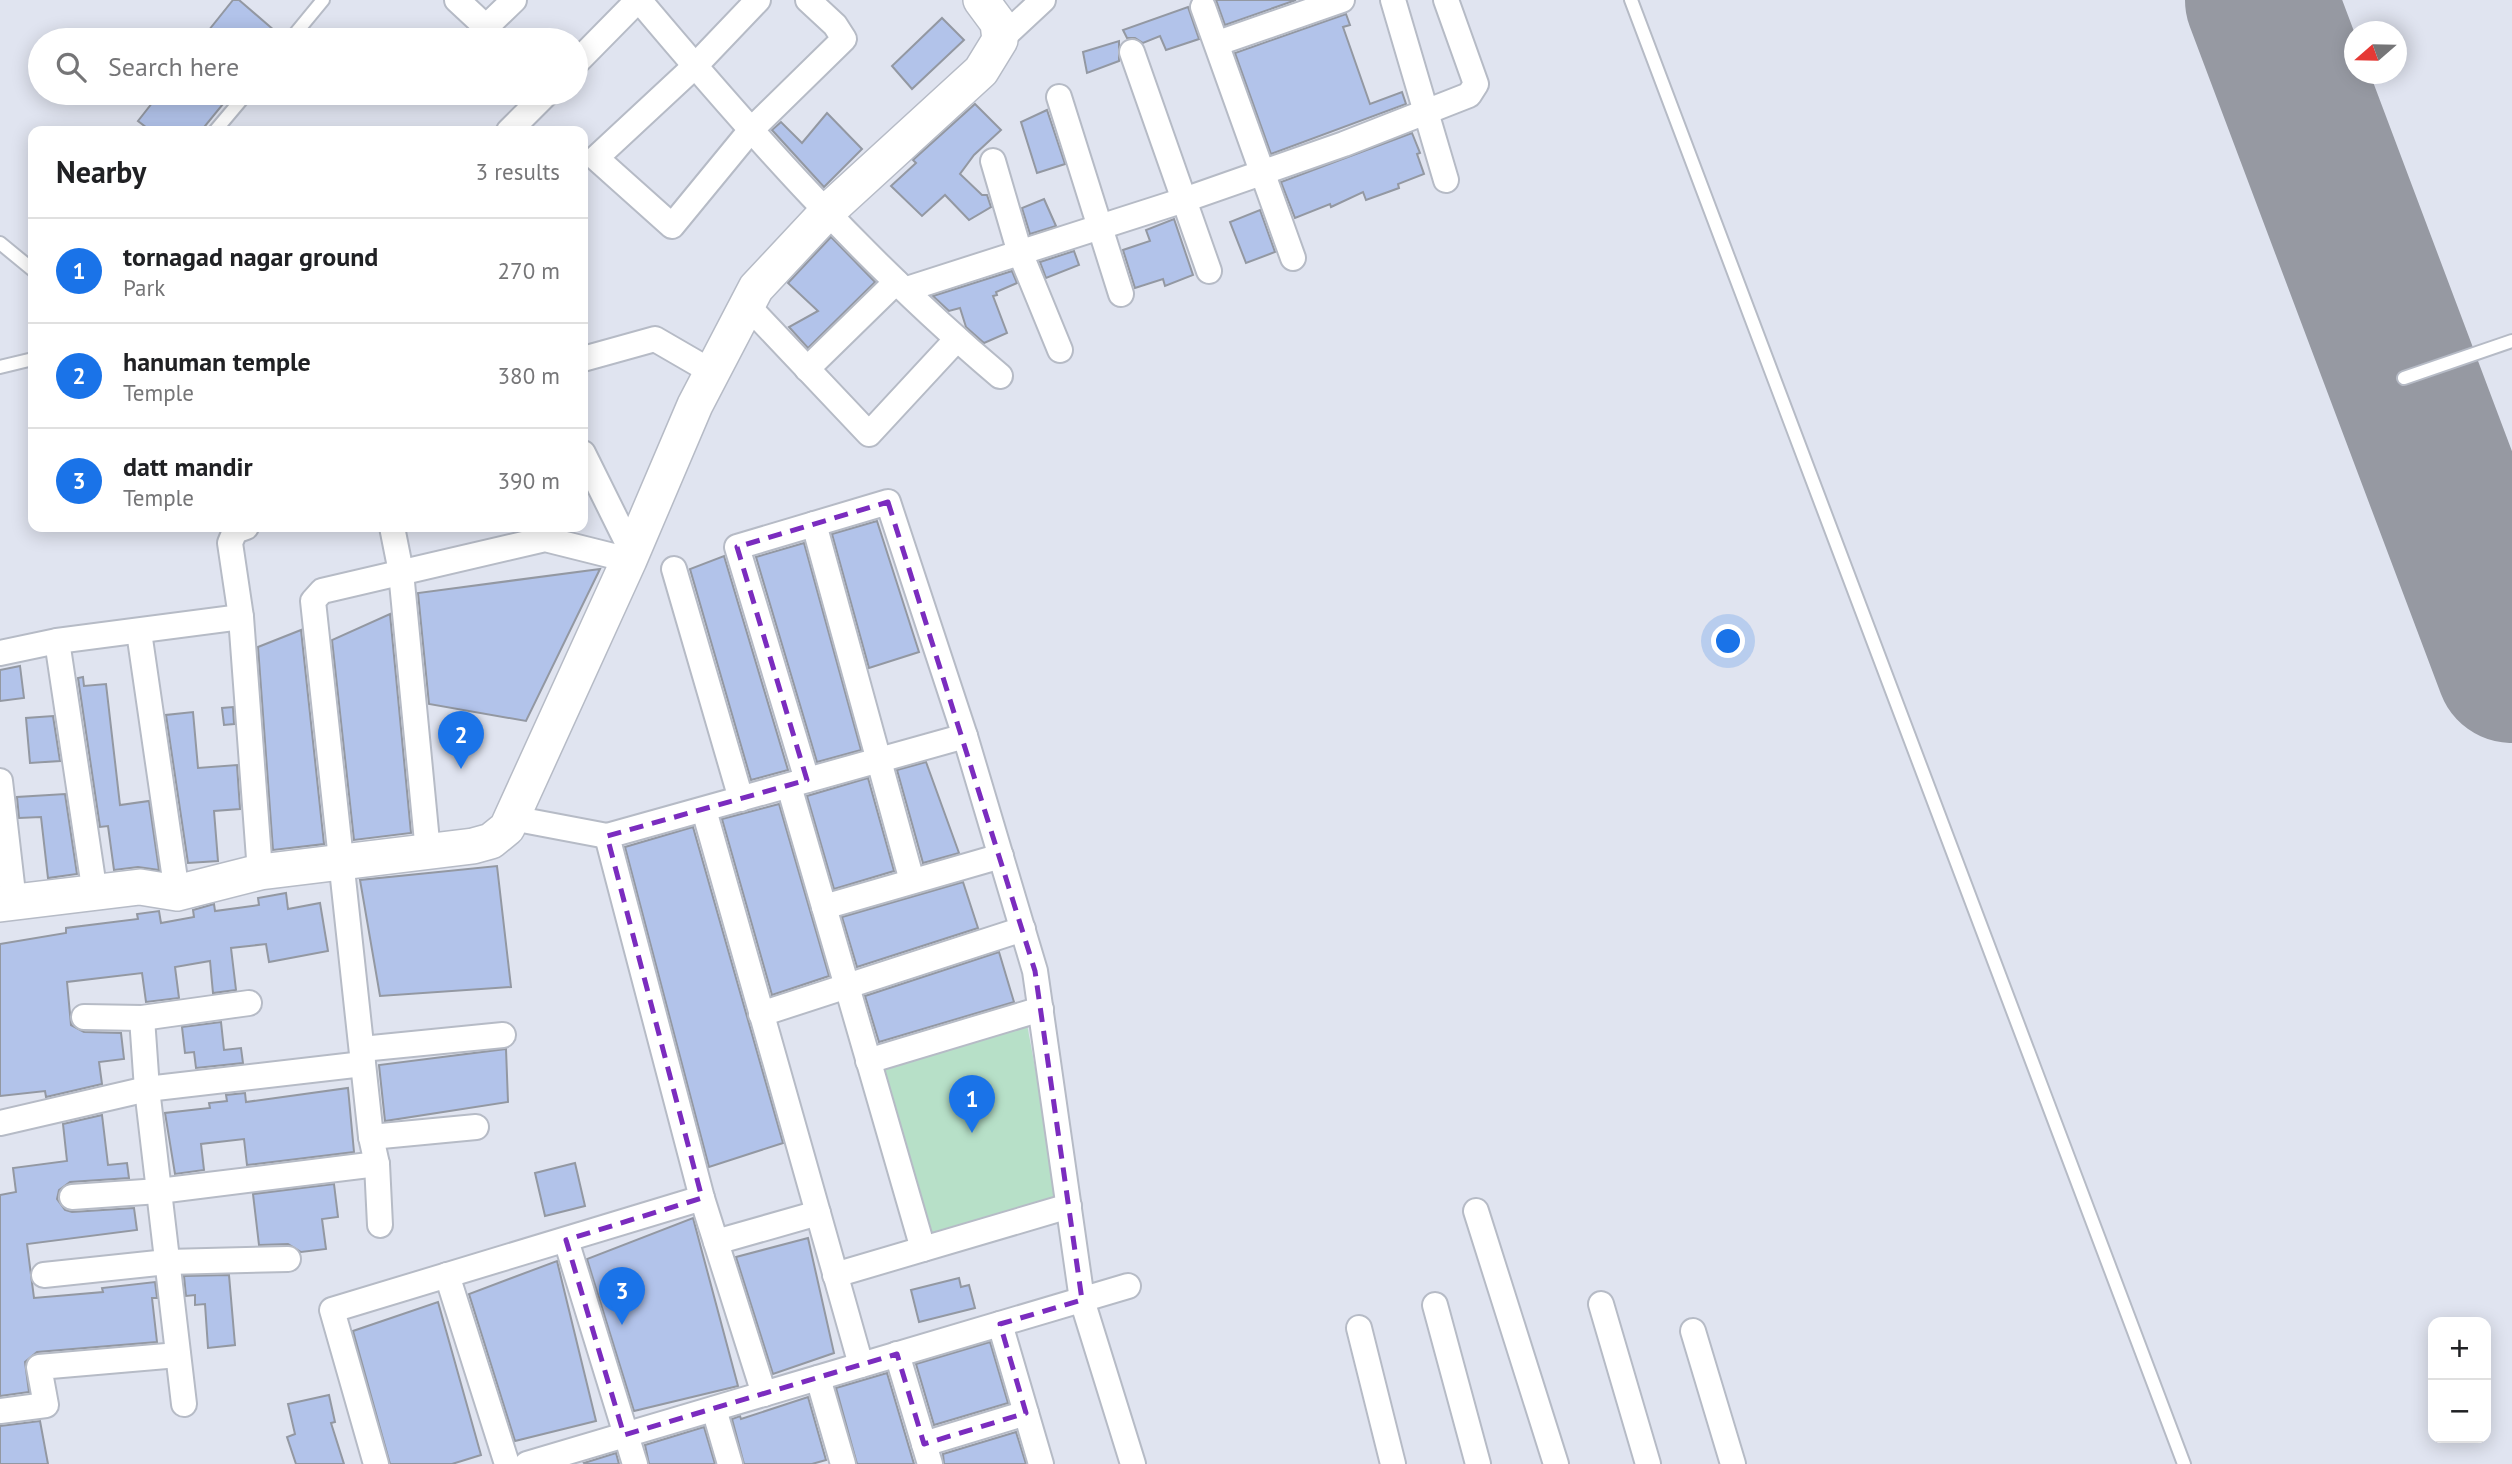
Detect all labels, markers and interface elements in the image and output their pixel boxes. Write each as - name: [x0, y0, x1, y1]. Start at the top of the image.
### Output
- north arrow: [2344, 21, 2407, 84]
- search box: [28, 28, 588, 105]
- icon: search: [52, 48, 90, 86]
- text: Search here: [108, 50, 239, 83]
- text: Nearby: [56, 152, 146, 191]
- text: 3 results: [476, 157, 560, 186]
- text: tornagad nagar ground: [123, 240, 378, 273]
- text: 1: [72, 256, 86, 285]
- text: 270 m: [498, 256, 560, 285]
- text: Park: [123, 273, 165, 302]
- text: hanuman temple: [123, 345, 311, 378]
- text: 2: [72, 361, 86, 390]
- text: 380 m: [498, 361, 560, 390]
- text: Temple: [123, 378, 194, 407]
- text: datt mandir: [123, 450, 253, 483]
- text: 3: [72, 466, 86, 495]
- text: 390 m: [498, 466, 560, 495]
- text: Temple: [123, 483, 194, 512]
- your location: [1711, 624, 1745, 658]
- pin: 2: [438, 711, 484, 769]
- pin: 1: [949, 1075, 995, 1133]
- pin: 3: [599, 1267, 645, 1325]
- map controls: [2428, 1317, 2491, 1443]
- button: +: [2428, 1317, 2491, 1380]
- button: −: [2428, 1380, 2491, 1443]

